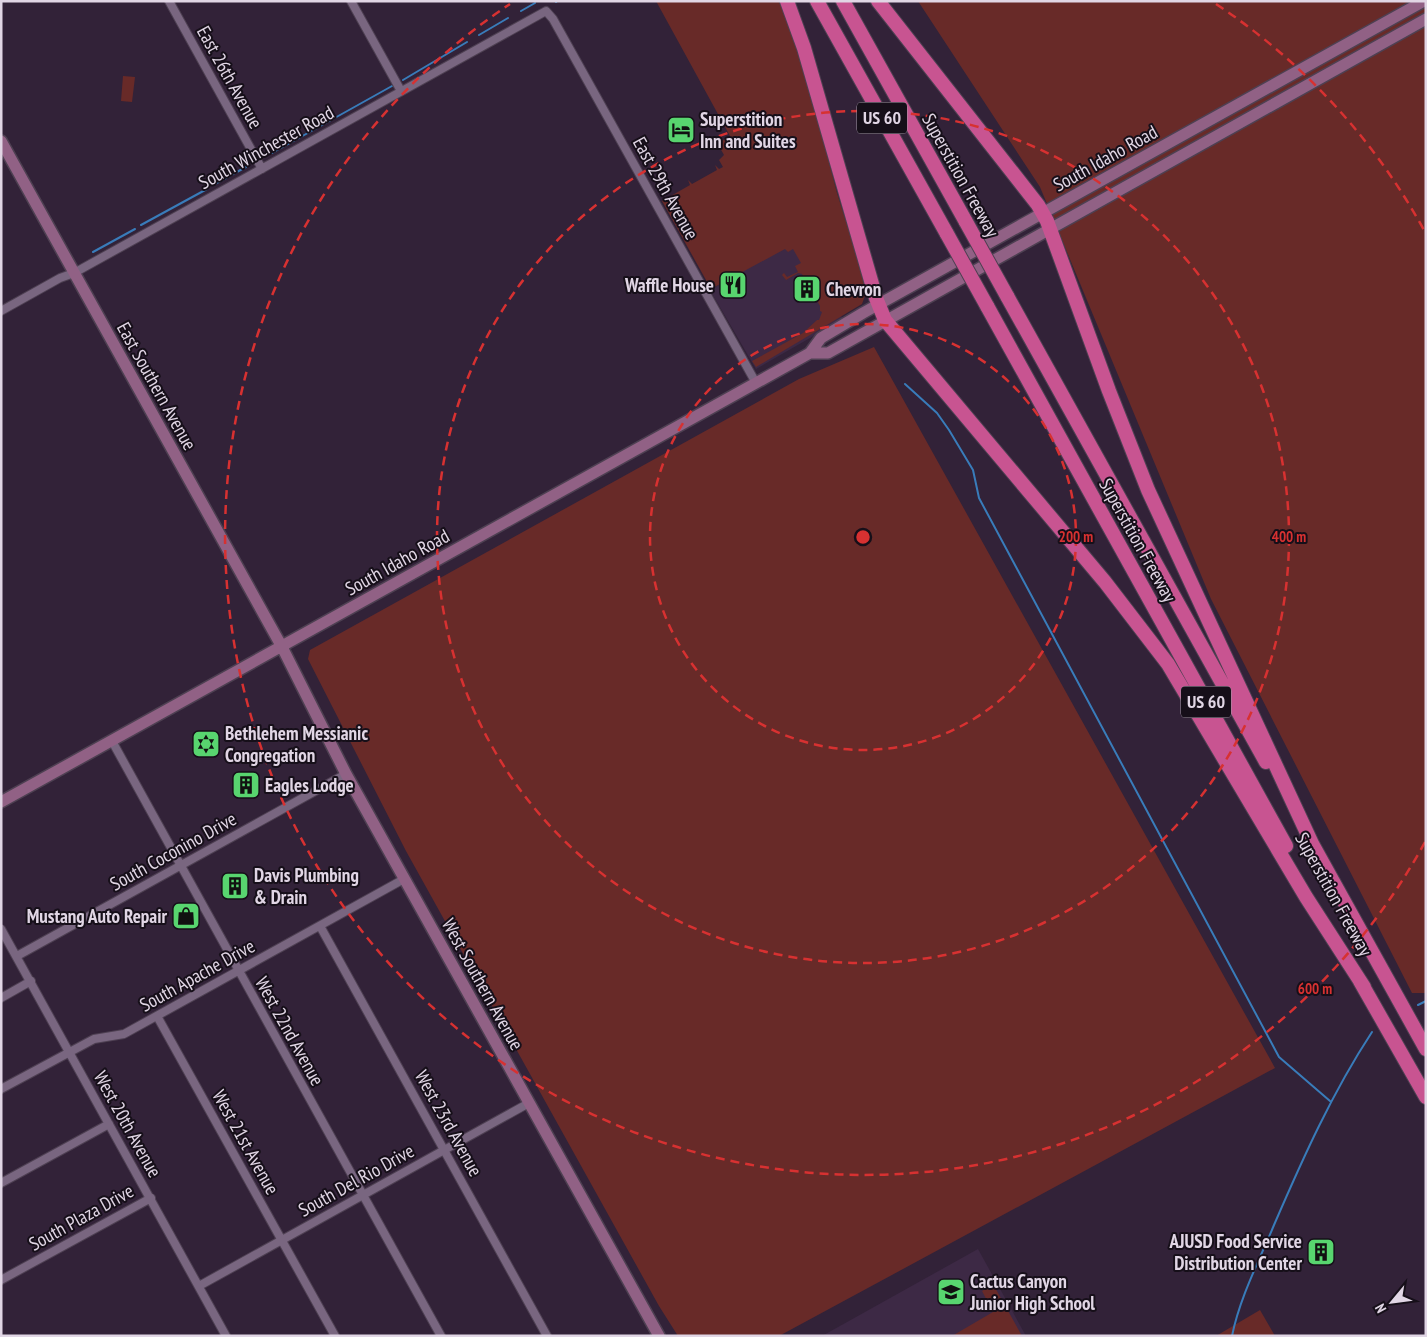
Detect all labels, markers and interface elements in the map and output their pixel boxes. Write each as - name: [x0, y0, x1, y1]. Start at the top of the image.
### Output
- street label: East 26th Avenue: [192, 21, 268, 133]
- street label: South Winchester Road: [194, 100, 338, 194]
- road number: US 60: [857, 102, 907, 134]
- place label: Superstition Inn and Suites: [700, 107, 796, 153]
- street label: Superstition Freeway: [917, 109, 1005, 242]
- hotel icon: Superstition Inn and Suites: [666, 115, 696, 145]
- street label: South Idaho Road: [1049, 120, 1161, 196]
- street label: East 29th Avenue: [628, 132, 704, 244]
- restaurant icon: Waffle House: [718, 270, 748, 300]
- place label: Waffle House: [624, 273, 714, 297]
- building icon: Chevron: [792, 274, 822, 304]
- place label: Chevron: [826, 277, 881, 301]
- street label: East Southern Avenue: [112, 318, 202, 454]
- street label: Superstition Freeway: [1094, 474, 1182, 607]
- street label: South Idaho Road: [341, 524, 453, 600]
- text: 200 m: [1059, 527, 1093, 546]
- text: 400 m: [1272, 527, 1306, 546]
- centre of rings: [854, 528, 872, 546]
- road number: US 60: [1181, 686, 1231, 718]
- place label: Bethlehem Messianic Congregation: [225, 721, 368, 767]
- synagogue icon: Bethlehem Messianic Congregation: [191, 729, 221, 759]
- building icon: Eagles Lodge: [231, 770, 261, 800]
- place label: Eagles Lodge: [265, 773, 354, 797]
- street label: South Coconino Drive: [106, 806, 241, 896]
- street label: Superstition Freeway: [1290, 828, 1378, 961]
- place label: Davis Plumbing & Drain: [254, 863, 359, 909]
- building icon: Davis Plumbing & Drain: [220, 871, 250, 901]
- shop icon: Mustang Auto Repair: [171, 901, 201, 931]
- place label: Mustang Auto Repair: [27, 904, 167, 928]
- street label: West Southern Avenue: [437, 914, 529, 1054]
- street label: South Apache Drive: [135, 933, 259, 1017]
- street label: West 22nd Avenue: [250, 972, 330, 1090]
- text: 600 m: [1298, 979, 1332, 998]
- street label: West 23rd Avenue: [410, 1066, 488, 1180]
- street label: West 20th Avenue: [89, 1067, 167, 1181]
- street label: West 21st Avenue: [207, 1085, 285, 1199]
- street label: South Del Rio Drive: [294, 1138, 418, 1222]
- street label: South Plaza Drive: [25, 1178, 138, 1256]
- place label: AJUSD Food Service Distribution Center: [1168, 1229, 1302, 1275]
- building icon: AJUSD Food Service Distribution Center: [1306, 1237, 1336, 1267]
- place label: Cactus Canyon Junior High School: [969, 1269, 1095, 1315]
- school or university icon: Cactus Canyon Junior High School: [936, 1277, 966, 1307]
- north arrow: [1367, 1277, 1417, 1327]
- text: N: [1371, 1301, 1390, 1316]

